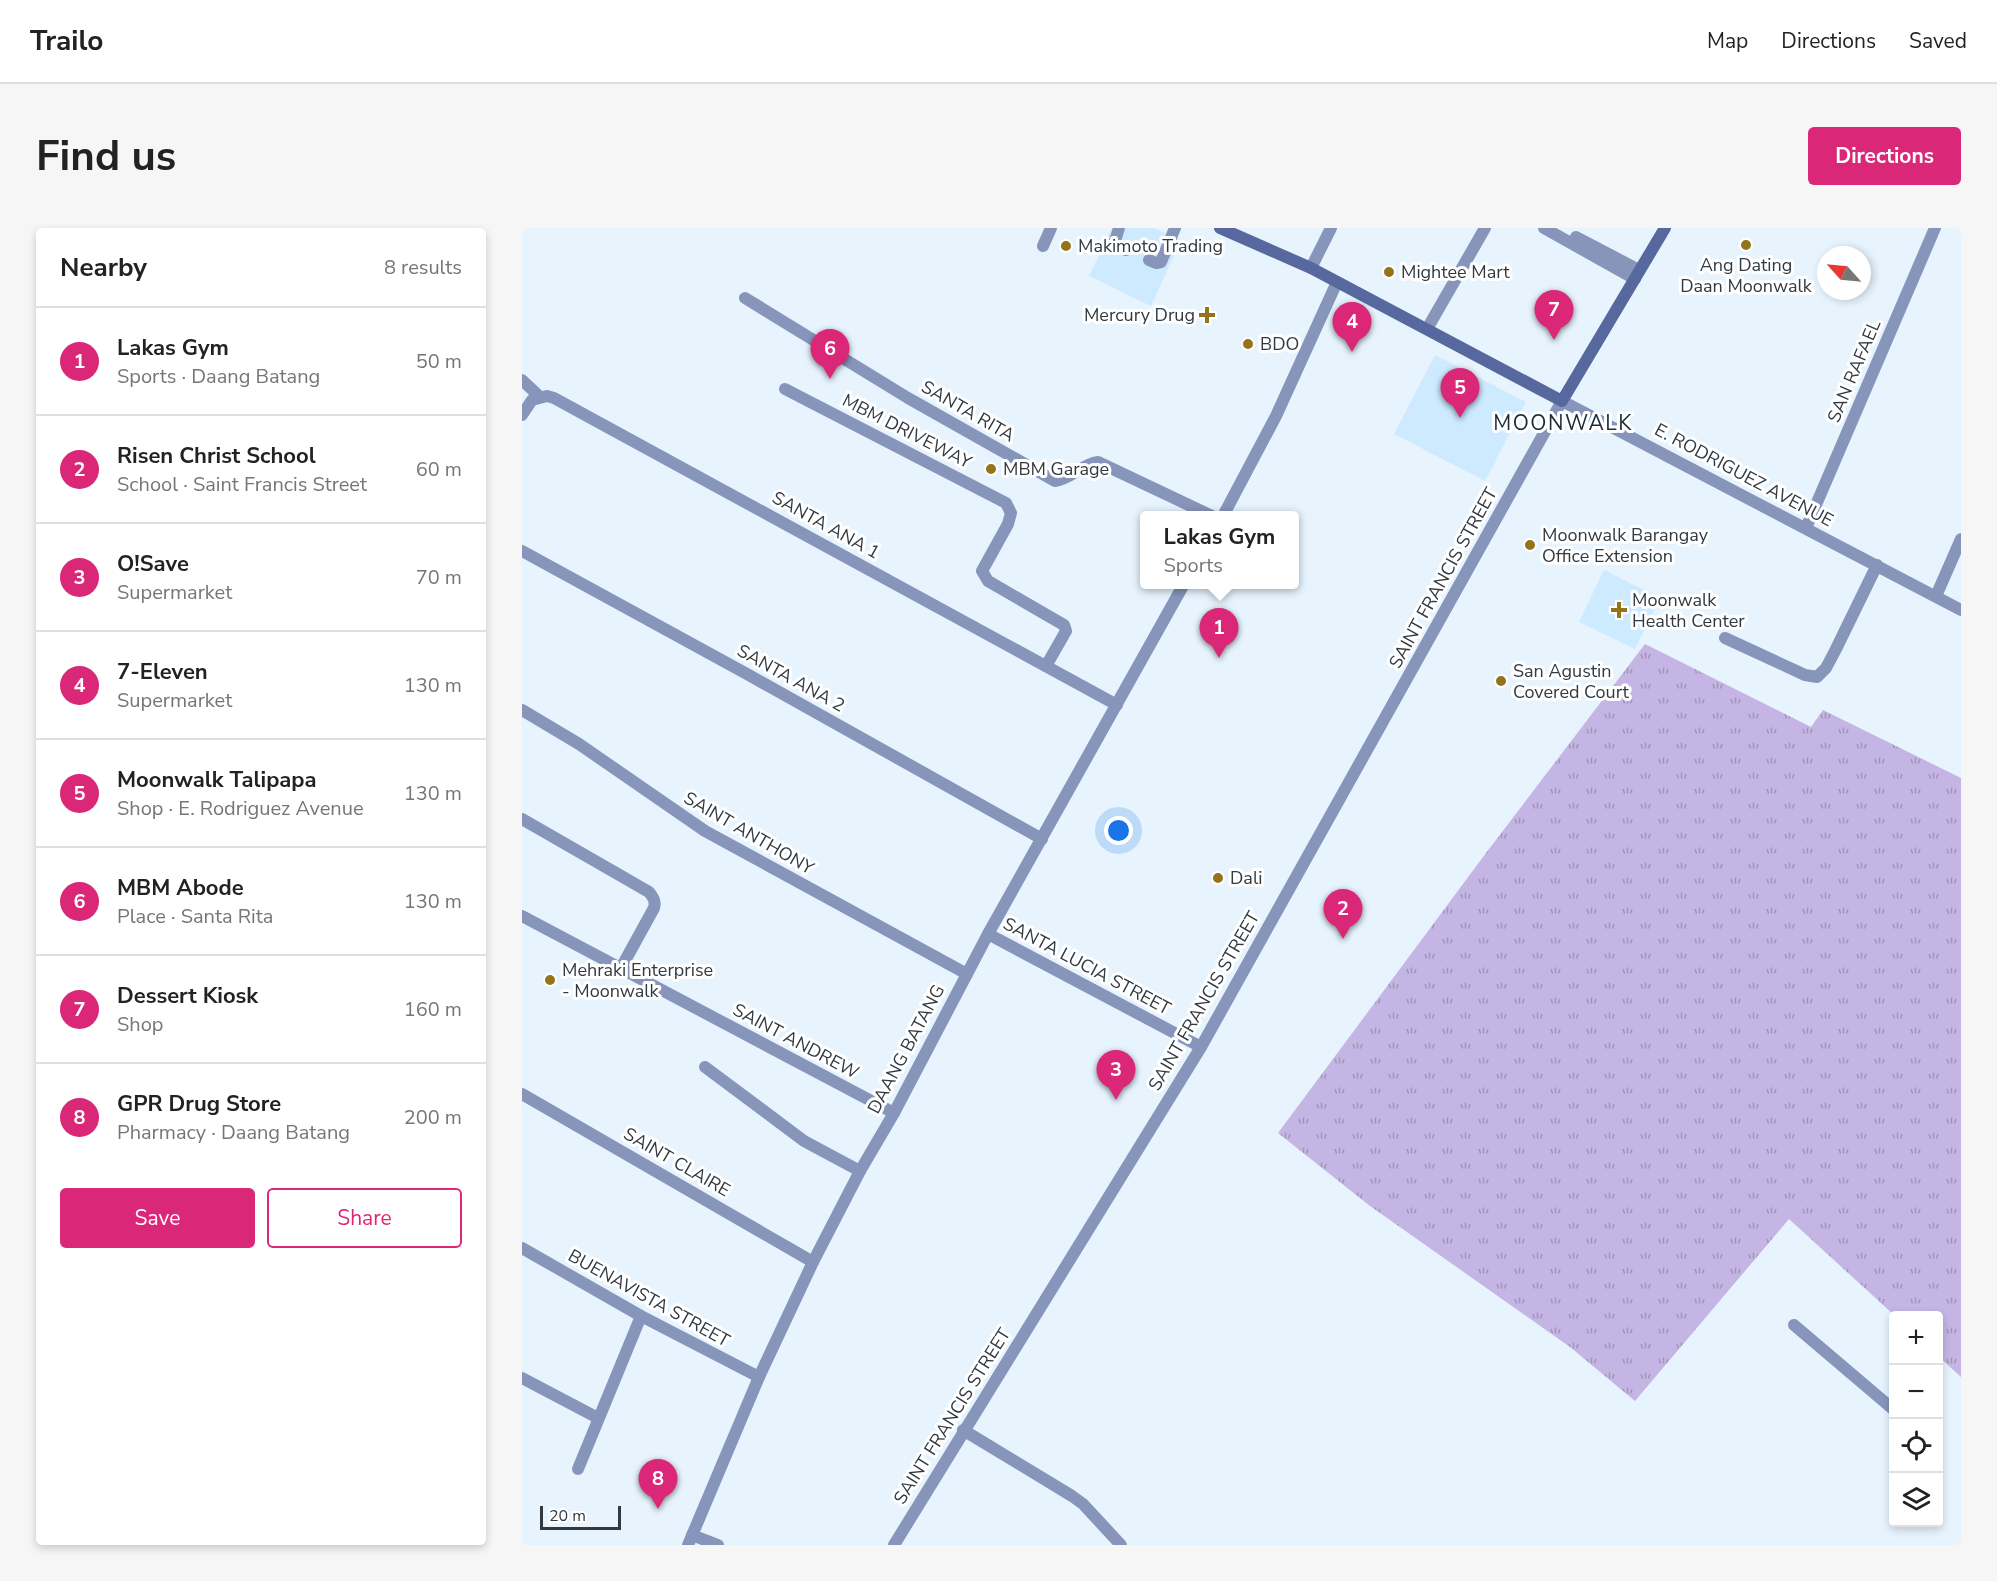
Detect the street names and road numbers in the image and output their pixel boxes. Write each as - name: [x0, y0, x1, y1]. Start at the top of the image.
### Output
- street label: SAN RAFAEL: [1822, 316, 1886, 426]
- street label: SANTA RITA: [917, 375, 1019, 447]
- street label: MBM DRIVEWAY: [838, 388, 976, 474]
- street label: E. RODRIGUEZ AVENUE: [1651, 418, 1837, 532]
- street label: SAINT FRANCIS STREET: [1383, 483, 1503, 673]
- street label: SANTA ANA 1: [768, 485, 884, 565]
- street label: SANTA ANA 2: [733, 638, 849, 718]
- street label: SAINT ANTHONY: [680, 786, 819, 880]
- street label: SAINT FRANCIS STREET: [1143, 907, 1265, 1095]
- street label: SANTA LUCIA STREET: [999, 912, 1175, 1021]
- street label: DAANG BATANG: [862, 980, 950, 1118]
- street label: SAINT ANDREW: [729, 998, 863, 1084]
- street label: SAINT CLAIRE: [619, 1122, 735, 1202]
- street label: BUENAVISTA STREET: [564, 1244, 734, 1353]
- street label: SAINT FRANCIS STREET: [888, 1323, 1016, 1509]

